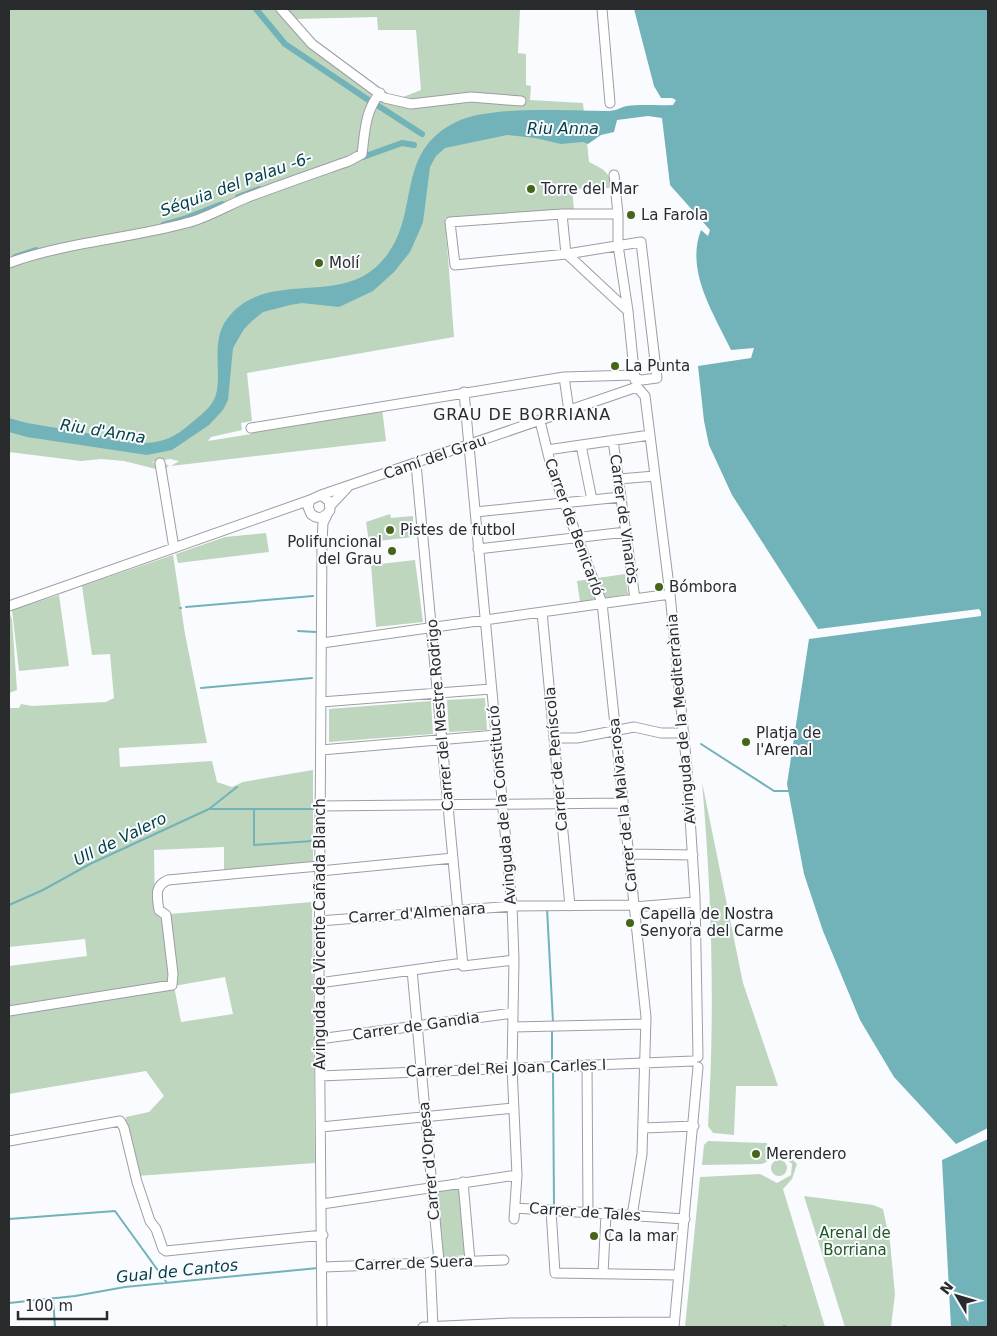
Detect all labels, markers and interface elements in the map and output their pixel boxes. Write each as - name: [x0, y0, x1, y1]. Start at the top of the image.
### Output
- water label: Riu Anna: [527, 119, 599, 138]
- water label: Séquia del Palau -6-: [158, 148, 315, 220]
- place label: Torre del Mar: [540, 180, 639, 198]
- marker: Torre del Mar: [525, 183, 537, 195]
- place label: La Farola: [641, 206, 708, 224]
- marker: La Farola: [625, 209, 637, 221]
- place label: Molí: [329, 254, 360, 272]
- marker: Molí: [313, 257, 325, 269]
- place label: La Punta: [625, 357, 690, 375]
- marker: La Punta: [609, 360, 621, 372]
- district label: GRAU DE BORRIANA: [433, 405, 611, 424]
- water label: Riu d'Anna: [59, 415, 147, 447]
- street label: Camí del Grau: [381, 431, 489, 483]
- street label: Carrer de Vinaròs: [606, 453, 642, 585]
- street label: Carrer de Benicarló: [541, 456, 607, 598]
- place label: Pistes de futbol: [400, 521, 515, 539]
- marker: Pistes de futbol: [384, 524, 396, 536]
- place label: Polifuncional del Grau: [287, 533, 382, 568]
- marker: Polifuncional del Grau: [386, 545, 398, 557]
- place label: Bómbora: [669, 578, 737, 596]
- marker: Bómbora: [653, 581, 665, 593]
- street label: Avinguda de la Mediterrània: [663, 613, 699, 825]
- street label: Carrer del Mestre Rodrigo: [423, 618, 457, 812]
- street label: Carrer de Peníscola: [541, 686, 571, 832]
- street label: Avinguda de la Constitució: [484, 705, 520, 905]
- street label: Carrer de la Malva-rosa: [605, 717, 641, 893]
- place label: Platja de l'Arenal: [756, 724, 821, 759]
- marker: Platja de l'Arenal: [740, 736, 752, 748]
- street label: Avinguda de Vicente Cañada Blanch: [311, 798, 329, 1070]
- water label: Ull de Valero: [70, 808, 170, 870]
- street label: Carrer d'Almenara: [348, 899, 486, 927]
- place label: Capella de Nostra Senyora del Carme: [640, 905, 784, 940]
- marker: Capella de Nostra Senyora del Carme: [624, 917, 636, 929]
- street label: Carrer de Gandia: [351, 1008, 481, 1044]
- street label: Carrer del Rei Joan Carles I: [406, 1056, 606, 1080]
- street label: Carrer d'Orpesa: [415, 1101, 443, 1221]
- place label: Merendero: [766, 1145, 847, 1163]
- marker: Merendero: [750, 1148, 762, 1160]
- street label: Carrer de Tales: [528, 1199, 642, 1225]
- park label: Arenal de Borriana: [819, 1224, 891, 1259]
- place label: Ca la mar: [604, 1227, 677, 1245]
- marker: Ca la mar: [588, 1230, 600, 1242]
- street label: Carrer de Suera: [354, 1252, 474, 1274]
- water label: Gual de Cantos: [115, 1255, 239, 1287]
- north arrow: [932, 1271, 982, 1321]
- text: N: [937, 1278, 957, 1298]
- scale bar: [18, 1288, 106, 1320]
- text: 100 m: [25, 1297, 73, 1315]

